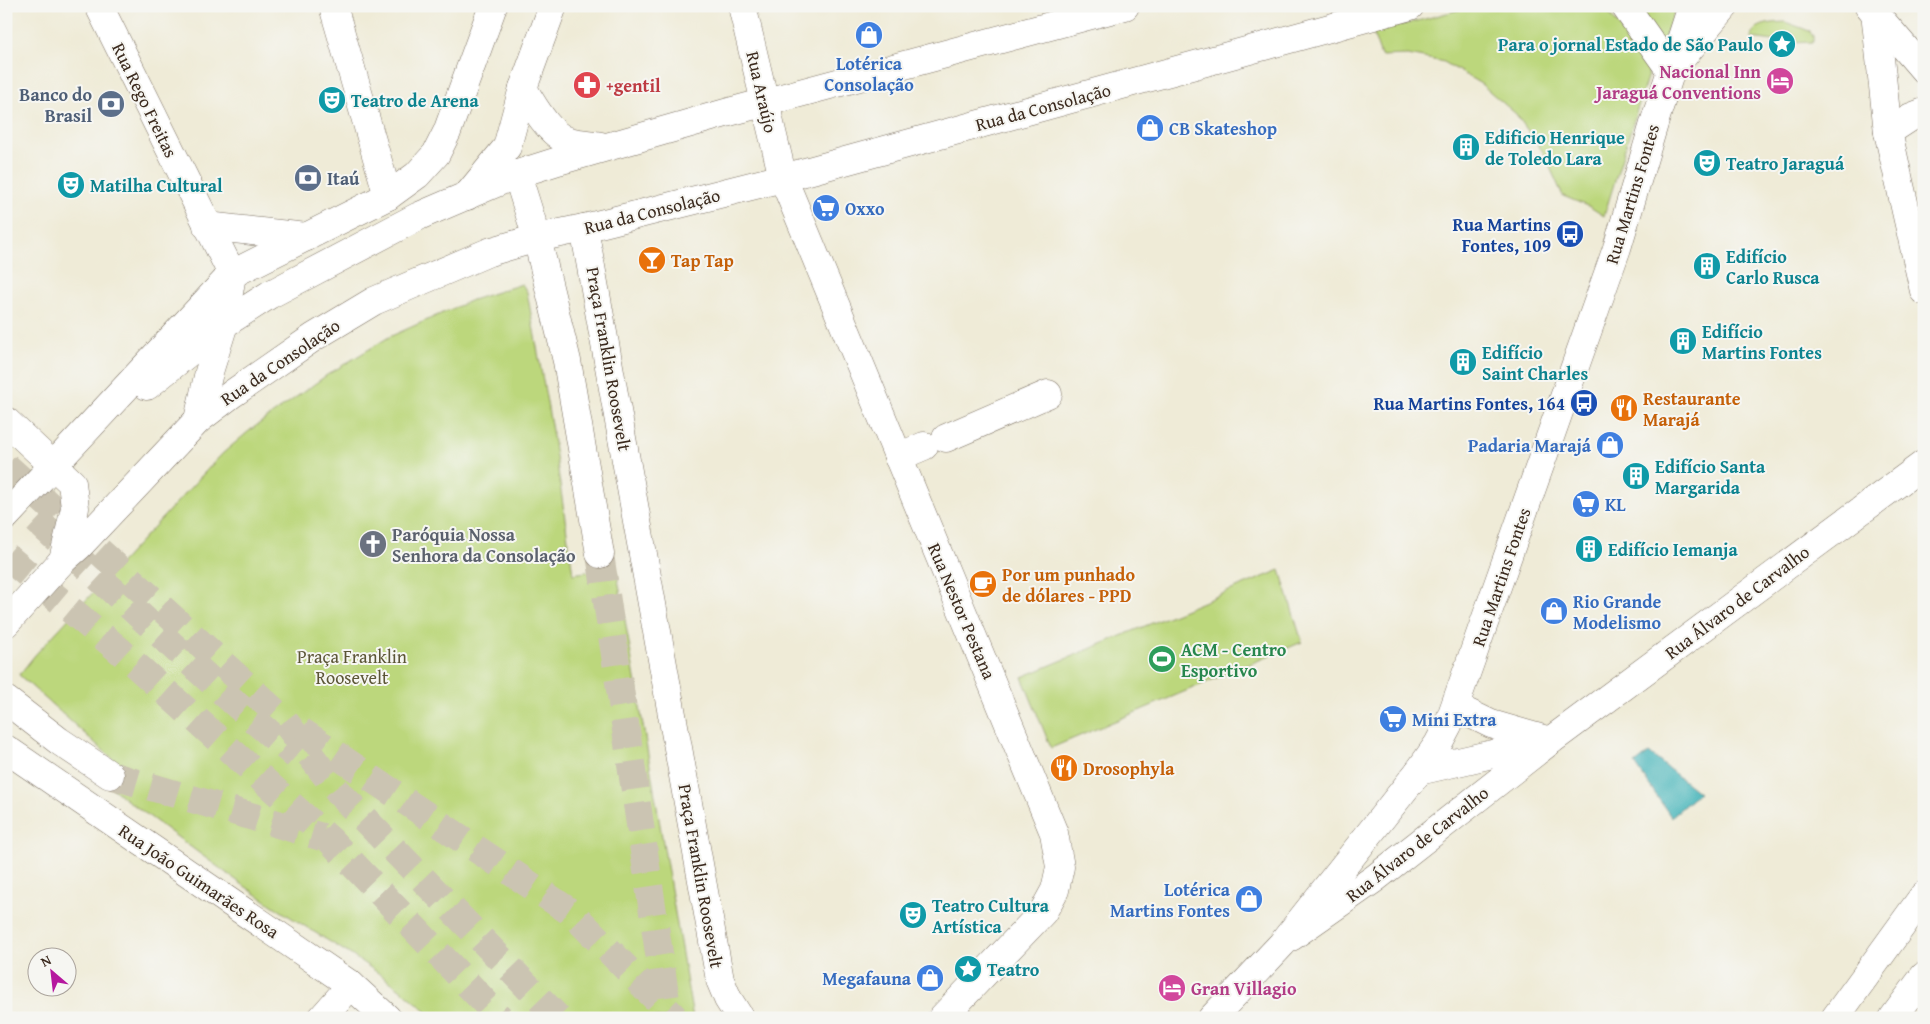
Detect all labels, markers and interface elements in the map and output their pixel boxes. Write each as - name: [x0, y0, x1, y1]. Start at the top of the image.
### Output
- shop icon: Lotérica Consolação: [854, 20, 884, 50]
- place icon: Para o jornal Estado de São Paulo: [1767, 29, 1797, 59]
- place label: Para o jornal Estado de São Paulo: [1498, 31, 1763, 58]
- street label: Rua Rego Freitas: [105, 38, 185, 162]
- street label: Rua Araújo: [740, 49, 784, 135]
- place label: Lotérica Consolação: [824, 50, 914, 98]
- place label: Nacional Inn Jaraguá Conventions: [1593, 58, 1761, 106]
- hotel icon: Nacional Inn Jaraguá Conventions: [1765, 66, 1795, 96]
- pharmacy icon: +gentil: [572, 70, 602, 100]
- place label: +gentil: [606, 72, 661, 99]
- street label: Rua da Consolação: [972, 76, 1114, 138]
- place label: Banco do Brasil: [19, 81, 92, 129]
- theatre icon: Teatro de Arena: [317, 85, 347, 115]
- place label: Teatro de Arena: [351, 87, 479, 114]
- bank icon: Banco do Brasil: [96, 89, 126, 119]
- shop icon: CB Skateshop: [1135, 113, 1165, 143]
- place label: CB Skateshop: [1169, 115, 1277, 142]
- street label: Rua Martins Fontes: [1598, 121, 1666, 267]
- place label: Edificio Henrique de Toledo Lara: [1485, 124, 1625, 172]
- building icon: Edificio Henrique de Toledo Lara: [1451, 132, 1481, 162]
- theatre icon: Teatro Jaraguá: [1692, 148, 1722, 178]
- place label: Teatro Jaraguá: [1726, 150, 1845, 177]
- bank icon: Itaú: [293, 163, 323, 193]
- place label: Itaú: [327, 165, 360, 192]
- theatre icon: Matilha Cultural: [56, 170, 86, 200]
- place label: Matilha Cultural: [90, 172, 223, 199]
- street label: Rua da Consolação: [581, 181, 723, 241]
- supermarket icon: Oxxo: [811, 193, 841, 223]
- place label: Oxxo: [845, 195, 885, 222]
- place label: Rua Martins Fontes, 109: [1453, 211, 1551, 259]
- bus stop icon: Rua Martins Fontes, 109: [1555, 219, 1585, 249]
- place label: Edifício Carlo Rusca: [1726, 243, 1820, 291]
- bar icon: Tap Tap: [637, 245, 667, 275]
- place label: Tap Tap: [671, 247, 734, 274]
- building icon: Edifício Carlo Rusca: [1692, 251, 1722, 281]
- street label: Praça Franklin Roosevelt: [580, 265, 639, 454]
- street label: Rua da Consolação: [215, 312, 345, 412]
- place label: Edifício Martins Fontes: [1702, 318, 1822, 366]
- building icon: Edifício Martins Fontes: [1668, 326, 1698, 356]
- place label: Edifício Saint Charles: [1482, 339, 1588, 387]
- building icon: Edifício Saint Charles: [1448, 347, 1478, 377]
- place label: Restaurante Marajá: [1643, 385, 1741, 433]
- bus stop icon: Rua Martins Fontes, 164: [1569, 388, 1599, 418]
- place label: Rua Martins Fontes, 164: [1373, 390, 1565, 417]
- restaurant icon: Restaurante Marajá: [1609, 393, 1639, 423]
- shop icon: Padaria Marajá: [1595, 430, 1625, 460]
- place label: Padaria Marajá: [1468, 432, 1592, 459]
- place label: Edifício Santa Margarida: [1655, 453, 1766, 501]
- building icon: Edifício Santa Margarida: [1621, 461, 1651, 491]
- supermarket icon: KL: [1571, 489, 1601, 519]
- place label: KL: [1605, 491, 1626, 518]
- street label: Rua Martins Fontes: [1465, 504, 1537, 650]
- place label: Paróquia Nossa Senhora da Consolação: [392, 521, 576, 569]
- church icon: Paróquia Nossa Senhora da Consolação: [358, 529, 388, 559]
- building icon: Edifício Iemanja: [1574, 534, 1604, 564]
- place label: Edifício Iemanja: [1608, 536, 1738, 563]
- street label: Rua Nestor Pestana: [921, 539, 1003, 684]
- street label: Rua Álvaro de Carvalho: [1659, 539, 1815, 665]
- place label: Por um punhado de dólares - PPD: [1002, 561, 1135, 609]
- cafe icon: Por um punhado de dólares - PPD: [968, 569, 998, 599]
- place label: Rio Grande Modelismo: [1573, 588, 1662, 636]
- shop icon: Rio Grande Modelismo: [1539, 596, 1569, 626]
- place label: ACM - Centro Esportivo: [1181, 636, 1287, 684]
- park label: Praça Franklin Roosevelt: [297, 643, 407, 691]
- sports icon: ACM - Centro Esportivo: [1147, 644, 1177, 674]
- supermarket icon: Mini Extra: [1378, 704, 1408, 734]
- place label: Mini Extra: [1412, 706, 1497, 733]
- restaurant icon: Drosophyla: [1049, 753, 1079, 783]
- place label: Drosophyla: [1083, 755, 1175, 782]
- street label: Rua Álvaro de Carvalho: [1340, 779, 1494, 909]
- street label: Praça Franklin Roosevelt: [672, 782, 731, 971]
- street label: Rua João Guimarães Rosa: [113, 817, 285, 945]
- place label: Lotérica Martins Fontes: [1110, 876, 1231, 924]
- shop icon: Lotérica Martins Fontes: [1234, 884, 1264, 914]
- place label: Teatro Cultura Artística: [932, 892, 1050, 940]
- theatre icon: Teatro Cultura Artística: [898, 900, 928, 930]
- north arrow: [28, 946, 78, 996]
- text: N: [37, 949, 55, 972]
- place icon: Teatro: [953, 954, 983, 984]
- place label: Teatro: [987, 956, 1040, 983]
- shop icon: Megafauna: [915, 963, 945, 993]
- place label: Megafauna: [822, 965, 912, 992]
- hotel icon: Gran Villagio: [1157, 973, 1187, 1003]
- place label: Gran Villagio: [1191, 975, 1297, 1002]

